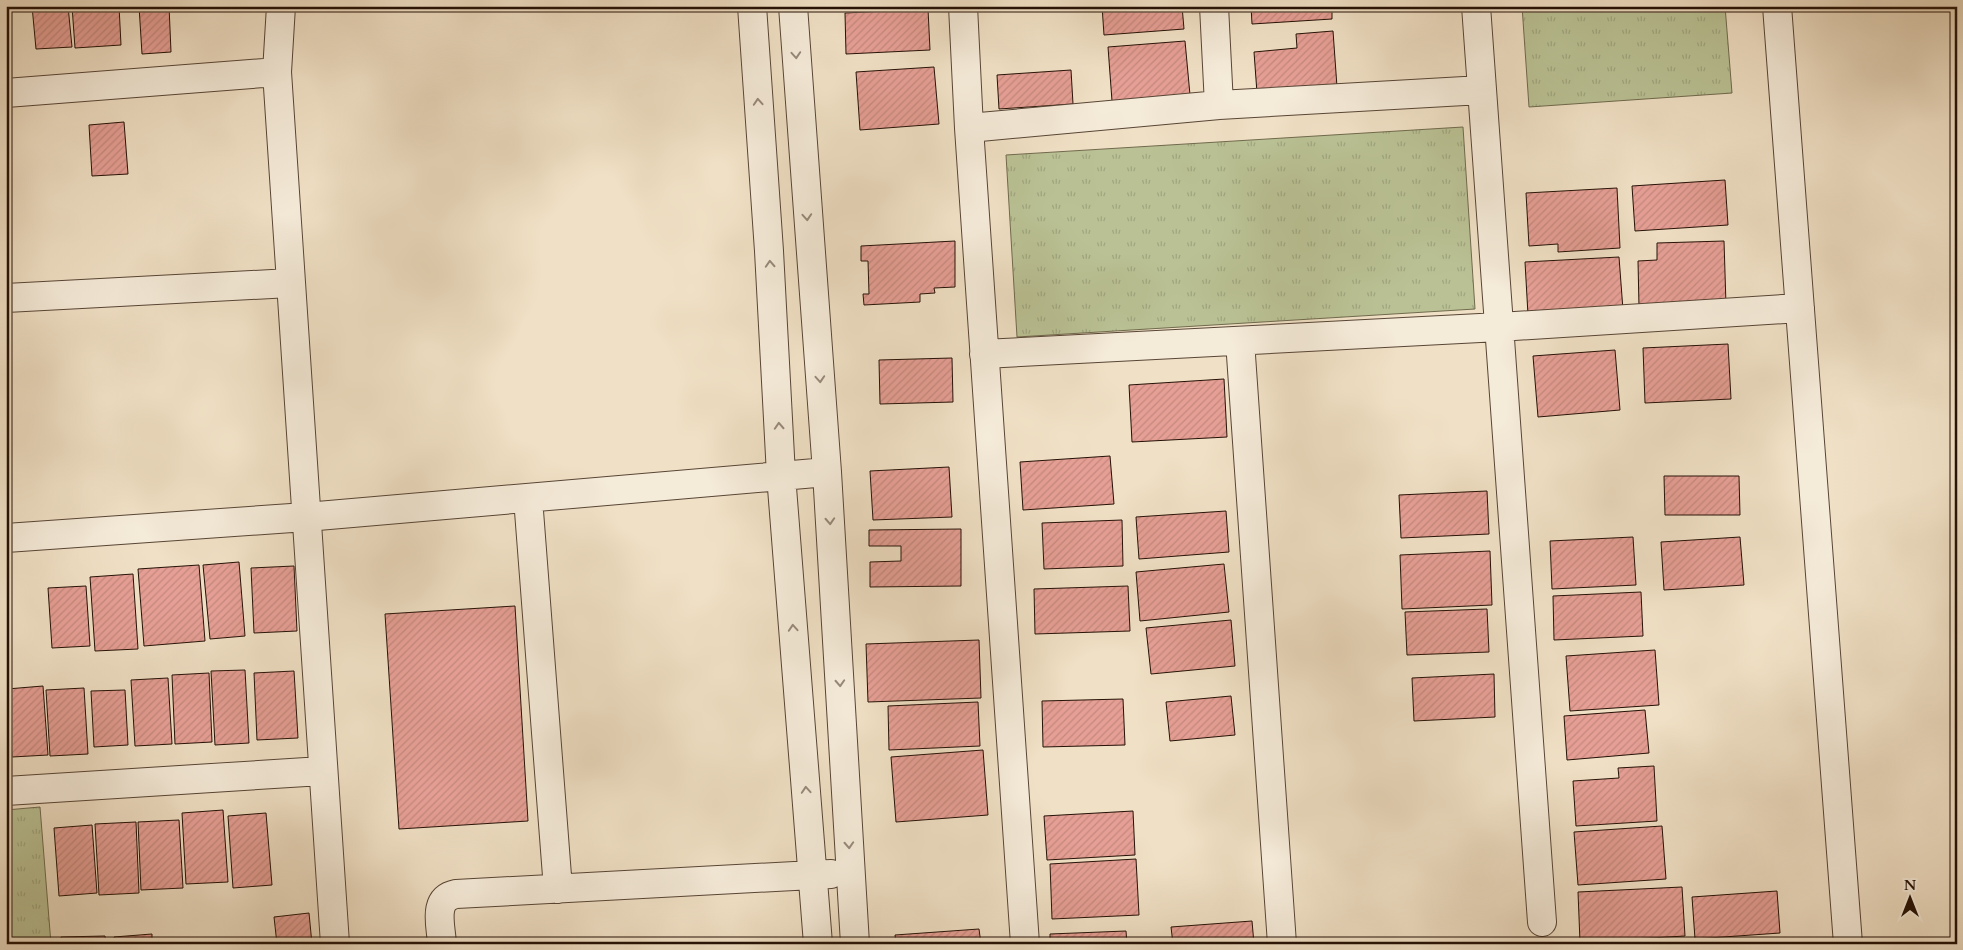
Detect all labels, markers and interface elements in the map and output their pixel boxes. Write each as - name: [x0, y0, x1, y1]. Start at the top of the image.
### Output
- one-way arrow: [791, 51, 802, 59]
- one-way arrow: [753, 98, 764, 106]
- one-way arrow: [802, 213, 813, 221]
- one-way arrow: [764, 260, 775, 268]
- one-way arrow: [814, 375, 825, 383]
- one-way arrow: [773, 422, 784, 430]
- one-way arrow: [825, 517, 836, 525]
- one-way arrow: [788, 624, 799, 632]
- one-way arrow: [834, 679, 845, 687]
- one-way arrow: [800, 786, 811, 794]
- one-way arrow: [844, 841, 855, 849]
- north arrow: [1886, 872, 1936, 922]
- text: N: [1904, 876, 1916, 895]

